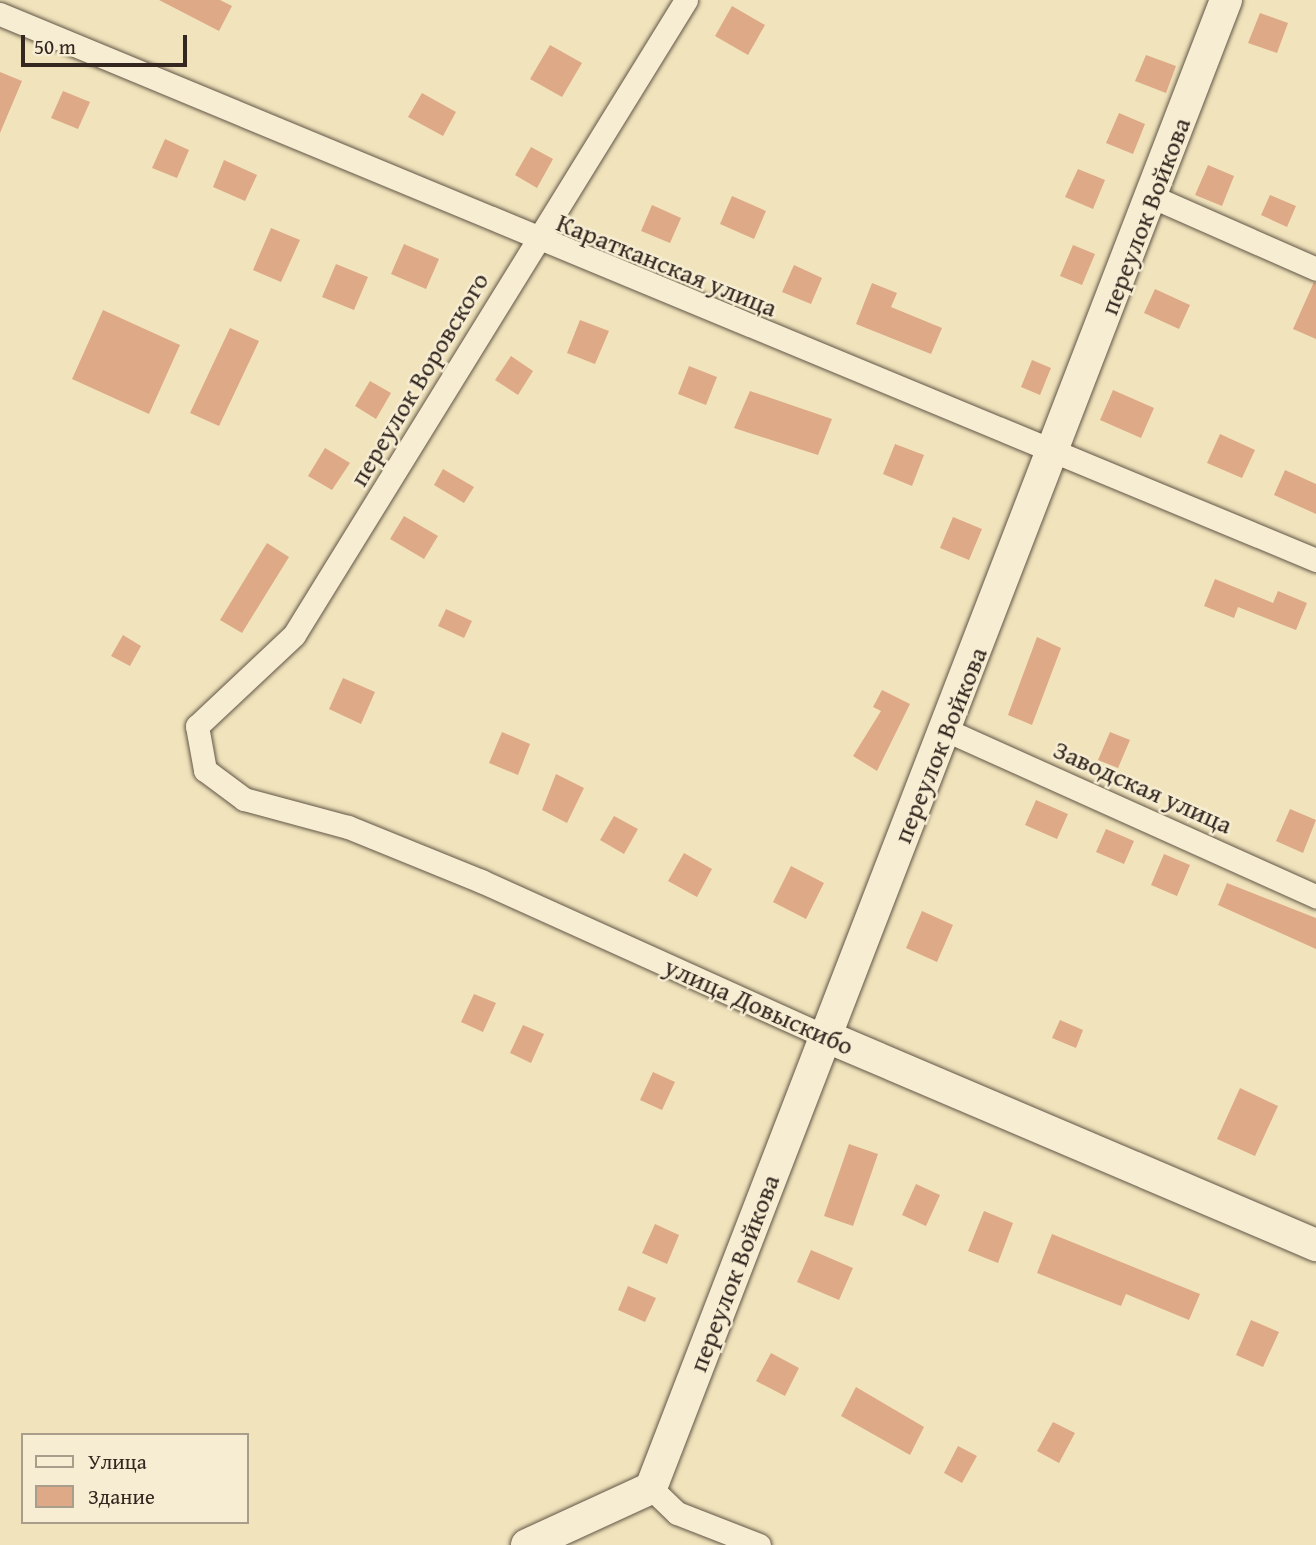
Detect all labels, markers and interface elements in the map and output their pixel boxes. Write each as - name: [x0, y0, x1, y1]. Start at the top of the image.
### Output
- scale bar: [24, 21, 191, 65]
- text: 50 m: [34, 31, 76, 62]
- street label: переулок Войкова: [1093, 113, 1197, 319]
- street label: Каратканская улица: [552, 207, 782, 323]
- street label: переулок Воровского: [343, 266, 495, 492]
- street label: переулок Войкова: [886, 642, 994, 848]
- street label: Заводская улица: [1049, 734, 1237, 840]
- street label: улица Довыскибо: [660, 950, 858, 1062]
- street label: переулок Войкова: [682, 1170, 786, 1376]
- legend: [21, 1433, 248, 1524]
- text: Улица: [88, 1446, 147, 1477]
- text: Здание: [88, 1481, 155, 1512]

